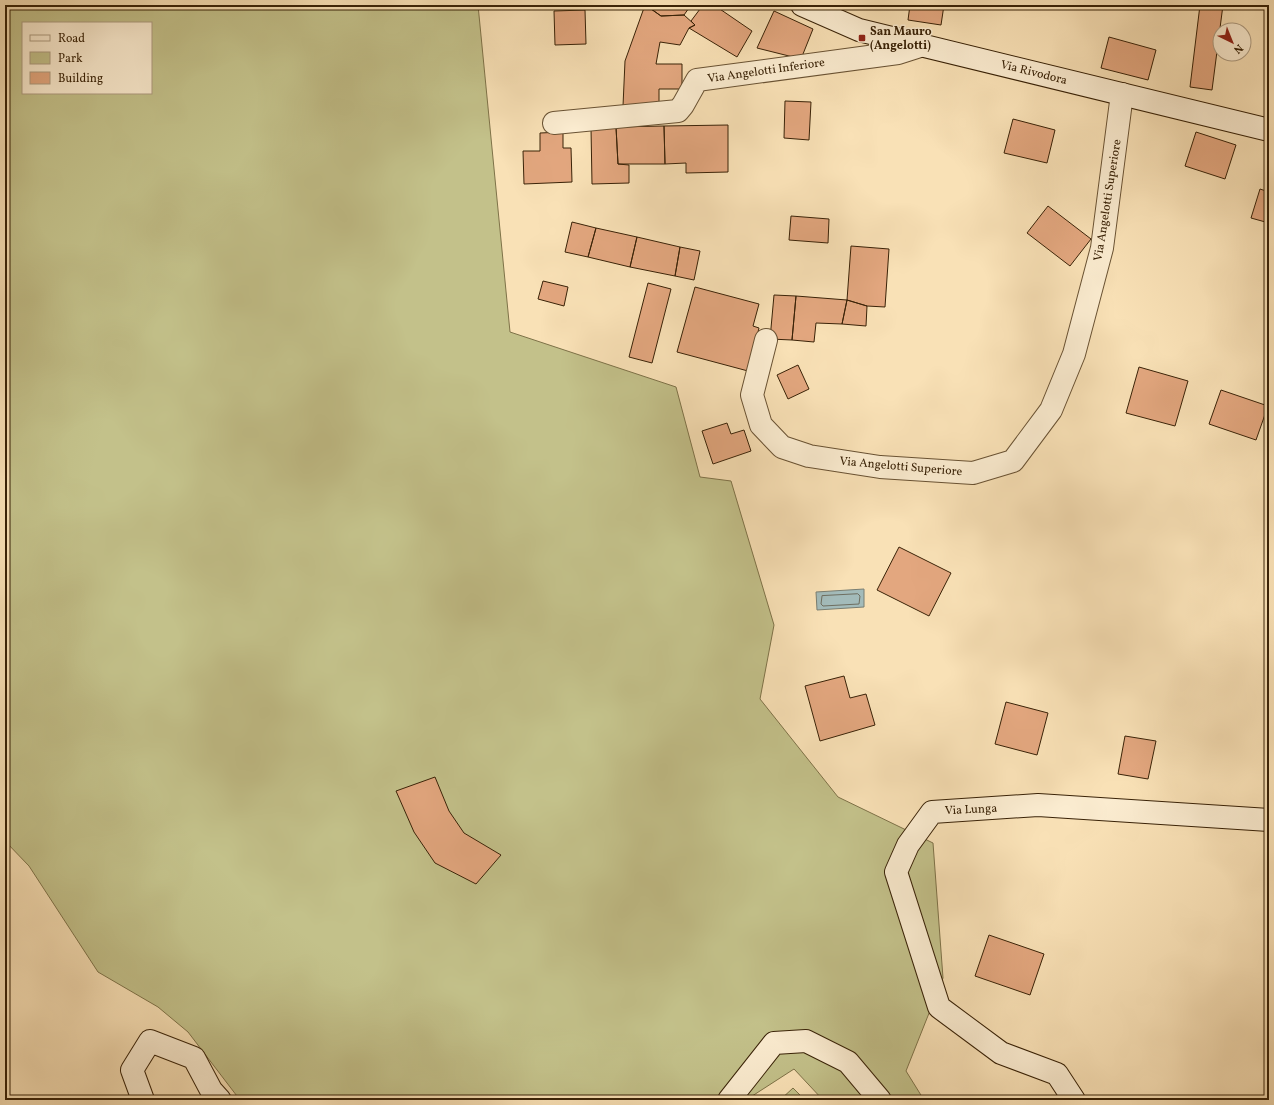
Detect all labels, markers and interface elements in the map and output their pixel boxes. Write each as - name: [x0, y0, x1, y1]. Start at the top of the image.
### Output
- legend: [22, 22, 152, 94]
- north arrow: [1212, 22, 1252, 62]
- place label: San Mauro (Angelotti): [870, 24, 932, 54]
- text: Road: [58, 31, 85, 47]
- marker: San Mauro (Angelotti): [857, 33, 867, 43]
- text: N: [1230, 40, 1246, 56]
- text: Park: [58, 51, 83, 67]
- street label: Via Angelotti Inferiore: [706, 55, 826, 87]
- street label: Via Rivodora: [999, 57, 1069, 89]
- text: Building: [58, 71, 103, 87]
- street label: Via Angelotti Superiore: [1090, 138, 1126, 262]
- street label: Via Angelotti Superiore: [839, 454, 963, 480]
- street label: Via Lunga: [944, 801, 998, 819]

